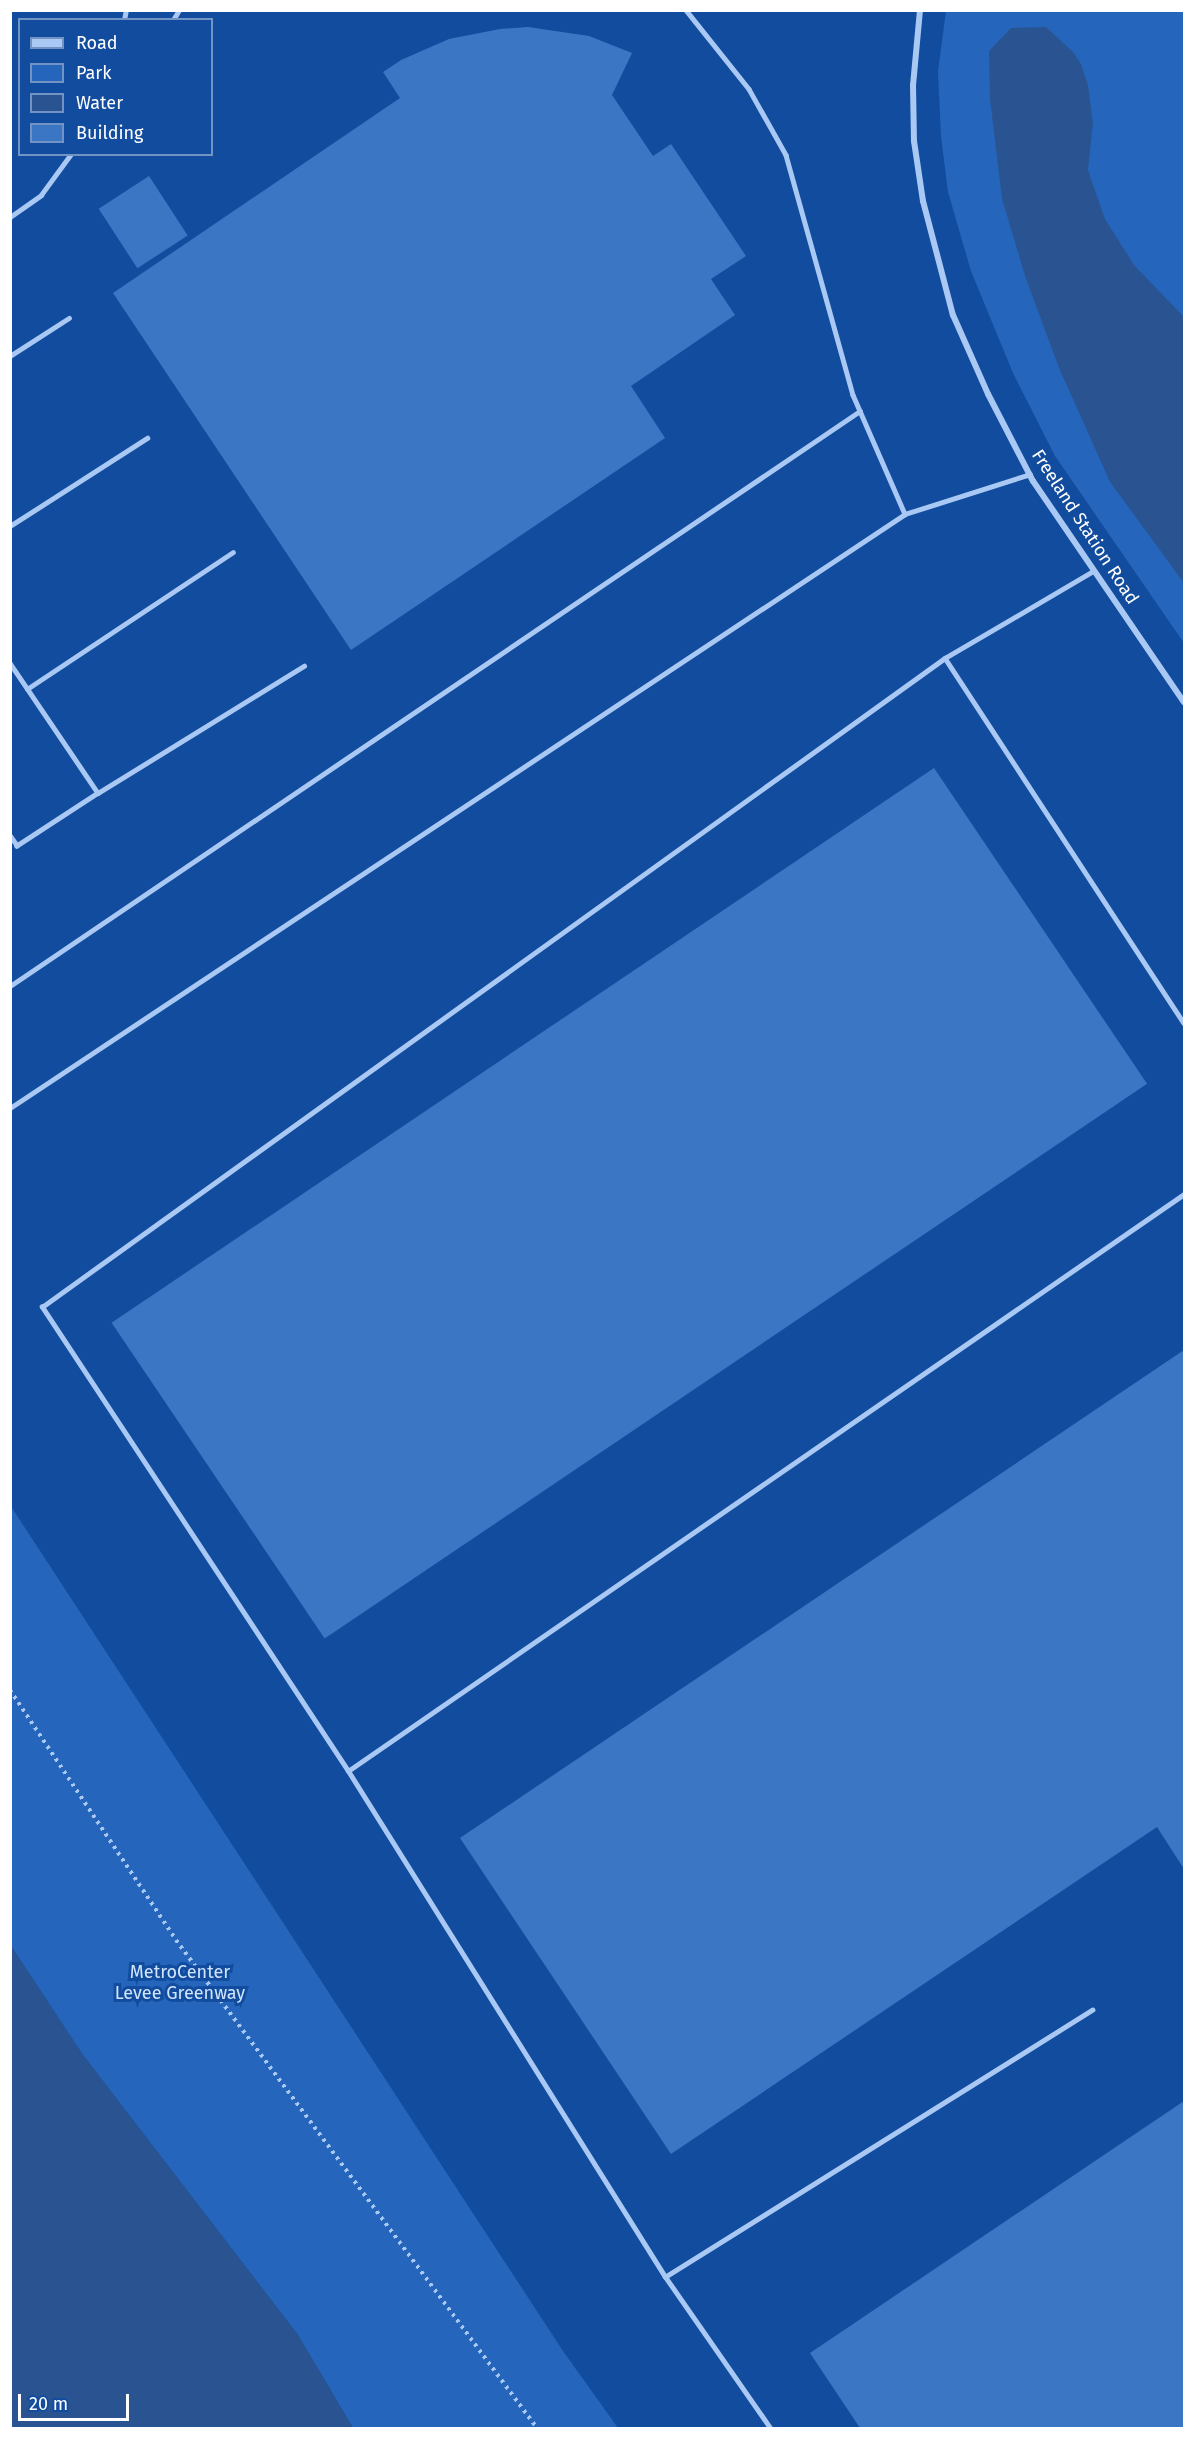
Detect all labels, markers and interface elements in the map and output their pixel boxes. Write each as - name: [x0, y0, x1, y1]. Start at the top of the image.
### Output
- legend: [18, 18, 213, 156]
- text: Road: [76, 32, 118, 54]
- text: Park: [76, 62, 111, 84]
- text: Water: [76, 92, 123, 114]
- text: Building: [76, 122, 143, 144]
- street label: Freeland Station Road: [1027, 446, 1143, 608]
- park label: MetroCenter Levee Greenway: [115, 1962, 245, 2004]
- scale bar: [21, 2382, 132, 2420]
- text: 20 m: [29, 2393, 68, 2415]

